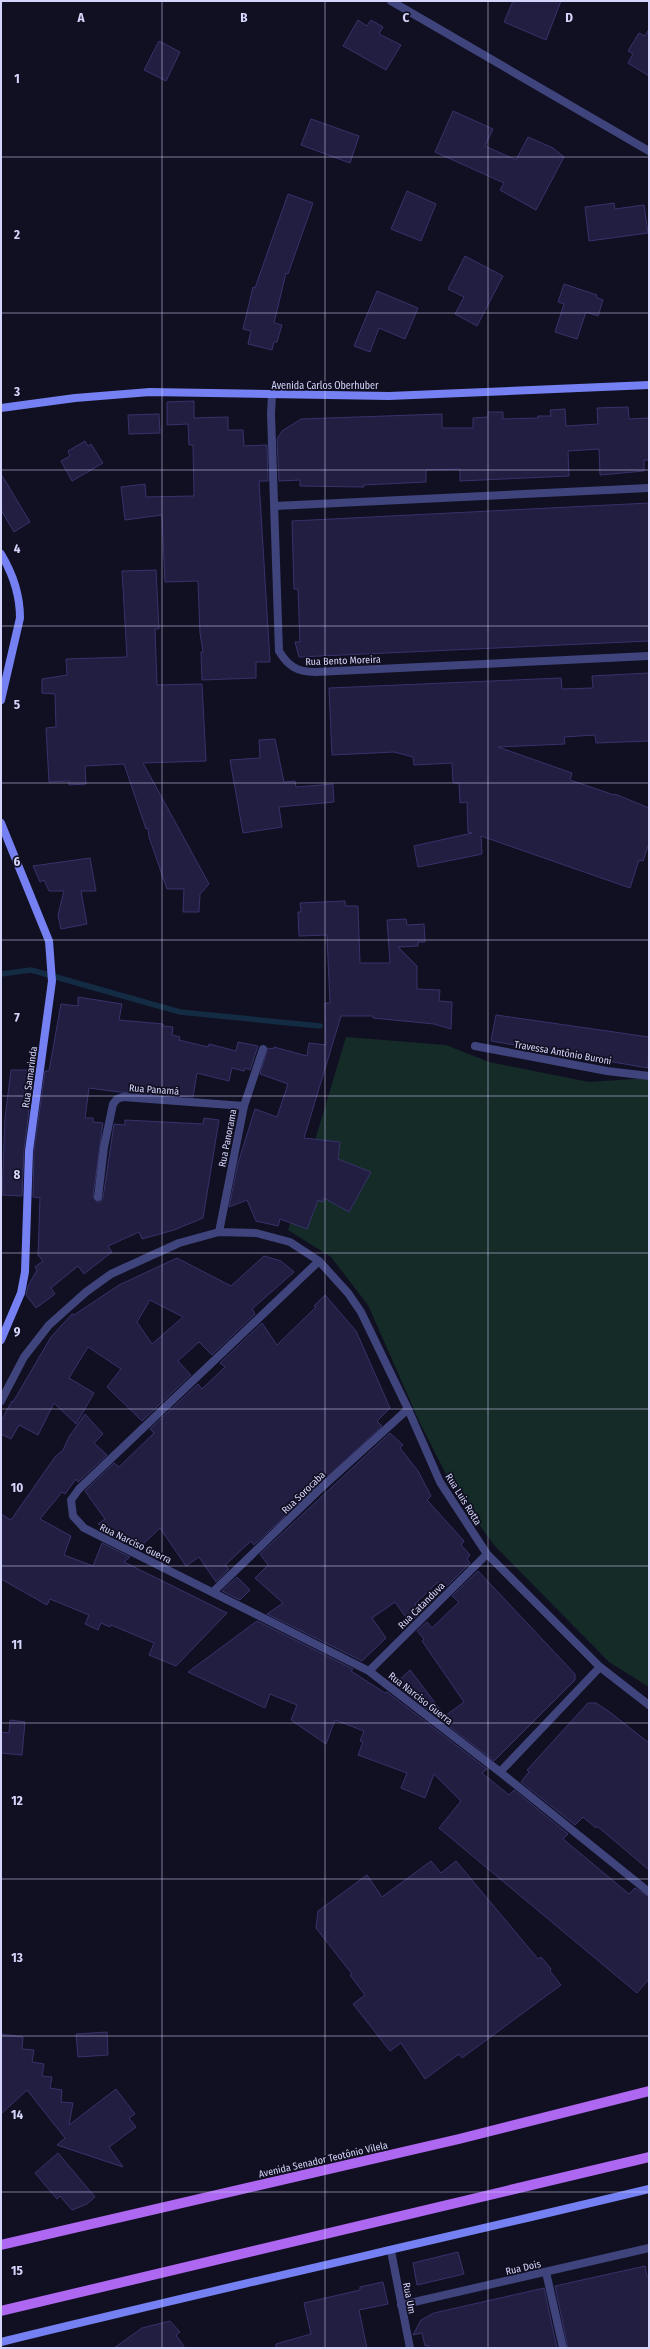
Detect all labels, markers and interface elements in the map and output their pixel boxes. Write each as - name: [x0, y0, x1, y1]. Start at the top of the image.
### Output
- text: A: [76, 10, 85, 25]
- text: B: [240, 10, 248, 25]
- text: C: [403, 10, 410, 25]
- text: D: [565, 10, 573, 25]
- text: 1: [14, 71, 20, 86]
- text: 2: [13, 227, 20, 242]
- street label: Avenida Carlos Oberhuber: [271, 380, 379, 392]
- text: 3: [13, 384, 20, 399]
- text: 4: [14, 541, 21, 556]
- street label: Rua Bento Moreira: [305, 654, 381, 668]
- text: 5: [14, 697, 20, 712]
- text: 6: [14, 854, 21, 869]
- text: 7: [14, 1010, 20, 1025]
- street label: Travessa Antônio Buroni: [513, 1039, 612, 1067]
- street label: Rua Samarinda: [20, 1046, 40, 1109]
- street label: Rua Panamá: [128, 1082, 180, 1098]
- street label: Rua Panorama: [216, 1108, 239, 1168]
- text: 8: [14, 1167, 21, 1182]
- text: 9: [14, 1324, 21, 1339]
- street label: Rua Sorocaba: [279, 1469, 328, 1516]
- street label: Rua Luis Rotta: [443, 1472, 484, 1528]
- text: 10: [11, 1480, 23, 1495]
- street label: Rua Narciso Guerra: [98, 1521, 173, 1566]
- street label: Rua Catanduva: [396, 1580, 448, 1632]
- text: 11: [12, 1637, 22, 1652]
- street label: Rua Narciso Guerra: [386, 1670, 455, 1728]
- text: 12: [11, 1793, 23, 1808]
- text: 13: [11, 1950, 23, 1965]
- text: 14: [11, 2107, 23, 2122]
- street label: Avenida Senador Teotônio Vilela: [257, 2139, 389, 2181]
- street label: Rua Dois: [504, 2258, 542, 2278]
- text: 15: [11, 2263, 23, 2278]
- street label: Rua Um: [400, 2282, 418, 2315]

